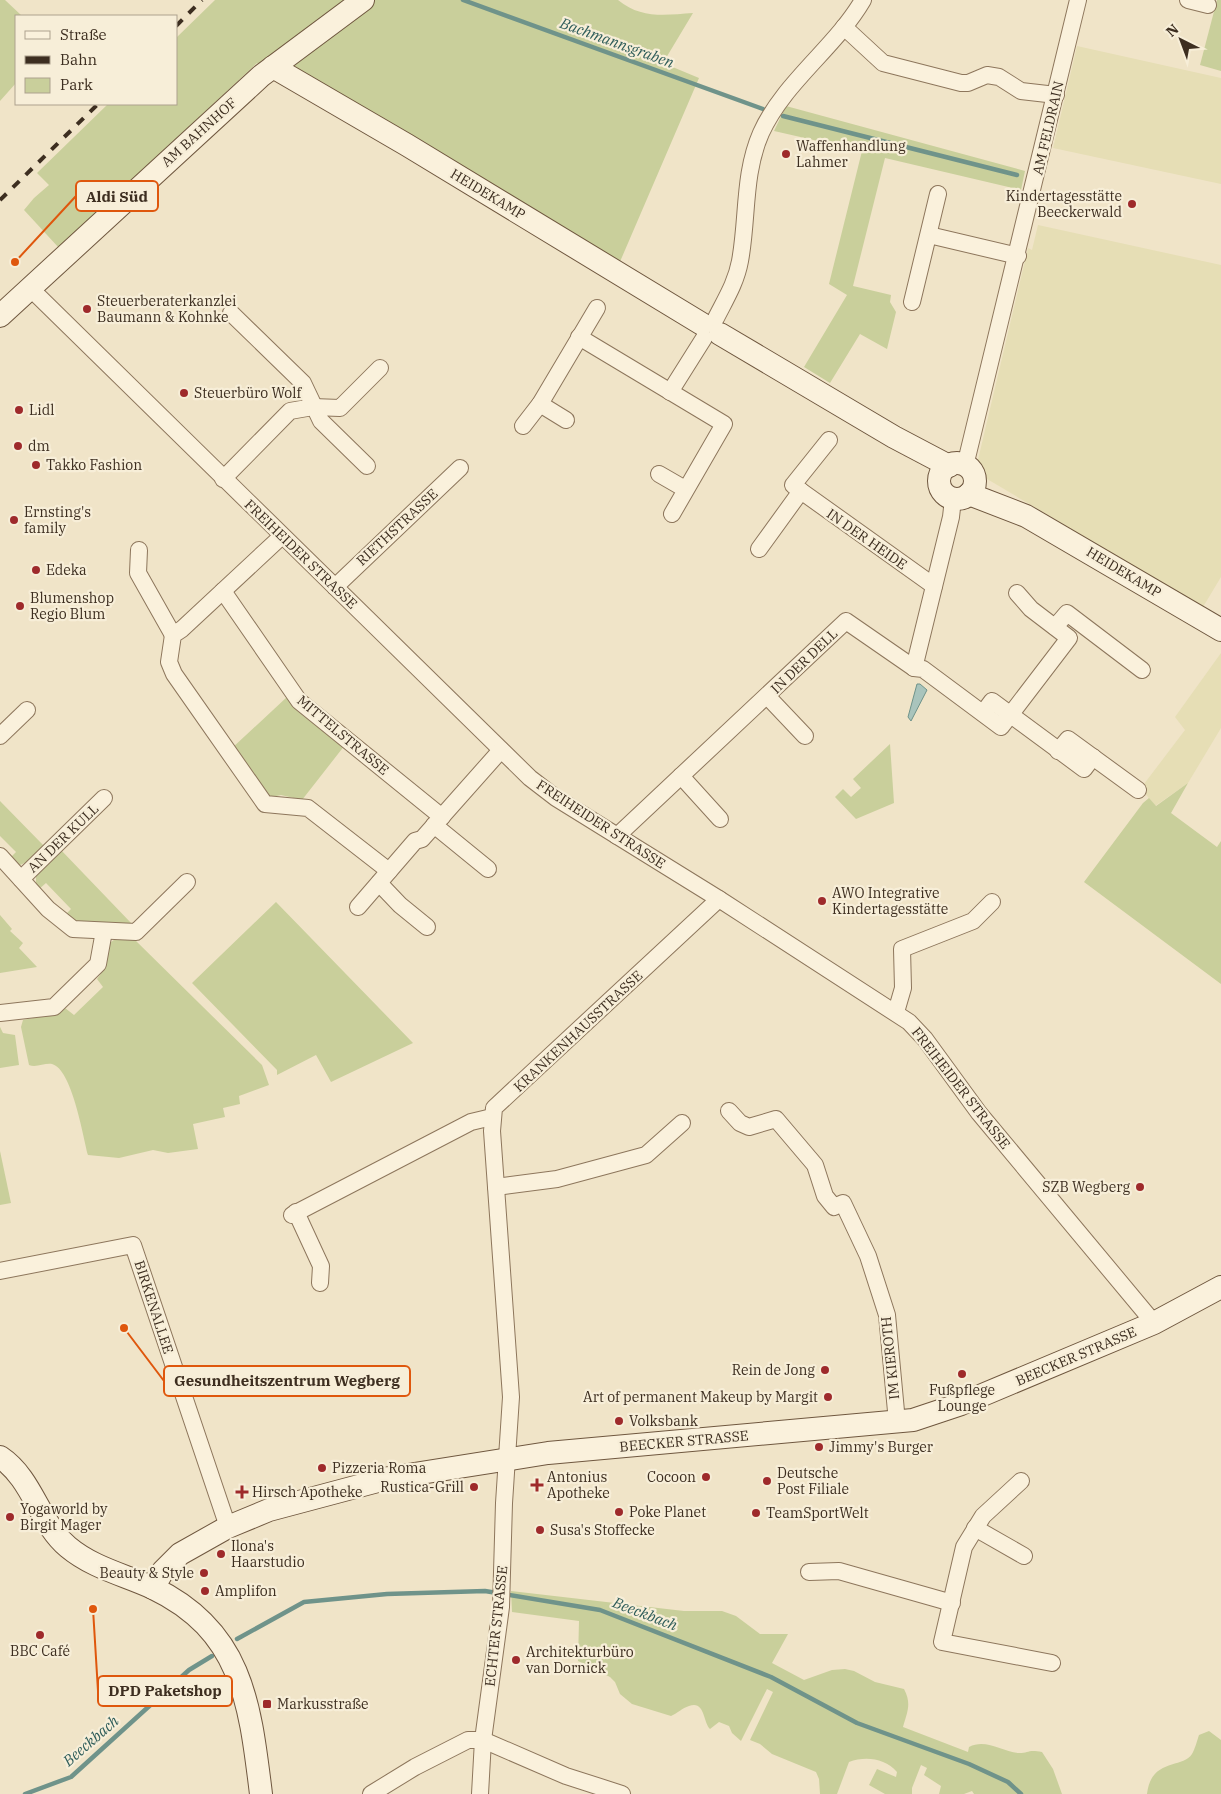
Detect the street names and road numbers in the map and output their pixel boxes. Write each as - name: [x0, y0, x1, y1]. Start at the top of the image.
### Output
- street label: AM FELDRAIN: [1028, 79, 1068, 177]
- street label: AM BAHNHOF: [157, 93, 241, 171]
- street label: HEIDEKAMP: [447, 165, 529, 224]
- street label: RIETHSTRASSE: [352, 485, 442, 569]
- street label: FREIHEIDER STRASSE: [241, 495, 361, 613]
- street label: IN DER HEIDE: [823, 505, 911, 573]
- street label: HEIDEKAMP: [1083, 543, 1165, 602]
- street label: IN DER DELL: [767, 625, 841, 697]
- street label: MITTELSTRASSE: [293, 691, 393, 779]
- street label: FREIHEIDER STRASSE: [533, 776, 669, 872]
- street label: AN DER KULL: [24, 800, 102, 876]
- street label: KRANKENHAUSSTRASSE: [510, 966, 646, 1096]
- street label: FREIHEIDER STRASSE: [908, 1023, 1014, 1153]
- street label: BIRKENALLEE: [130, 1258, 178, 1356]
- street label: IM KIEROTH: [877, 1316, 903, 1400]
- street label: BEECKER STRASSE: [1013, 1322, 1139, 1390]
- street label: BEECKER STRASSE: [619, 1426, 749, 1456]
- street label: ECHTER STRASSE: [481, 1565, 511, 1687]

